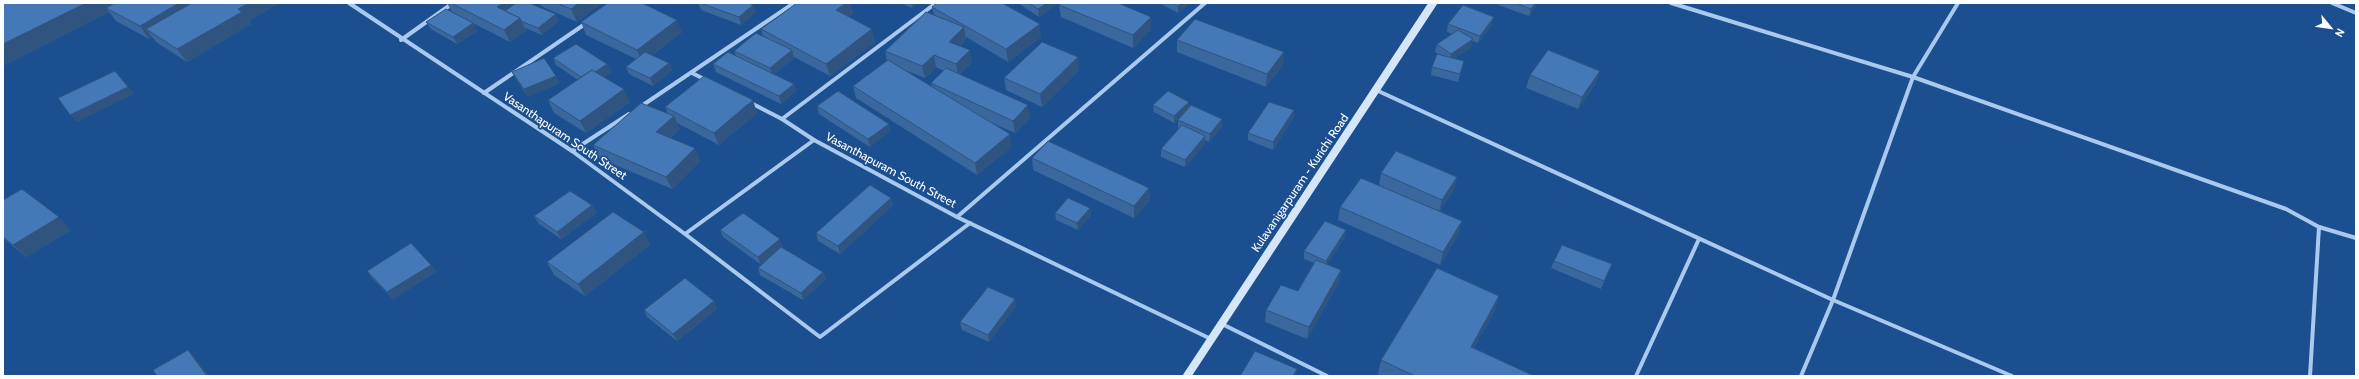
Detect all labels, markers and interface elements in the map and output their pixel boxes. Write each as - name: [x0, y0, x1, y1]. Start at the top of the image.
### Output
- north arrow: [2311, 8, 2351, 48]
- text: N: [2332, 26, 2348, 40]
- street label: Vasanthapuram South Street: [501, 89, 630, 183]
- street label: Kulavanigarpuram - Kurichi Road: [1248, 111, 1351, 255]
- street label: Vasanthapuram South Street: [823, 129, 959, 210]

